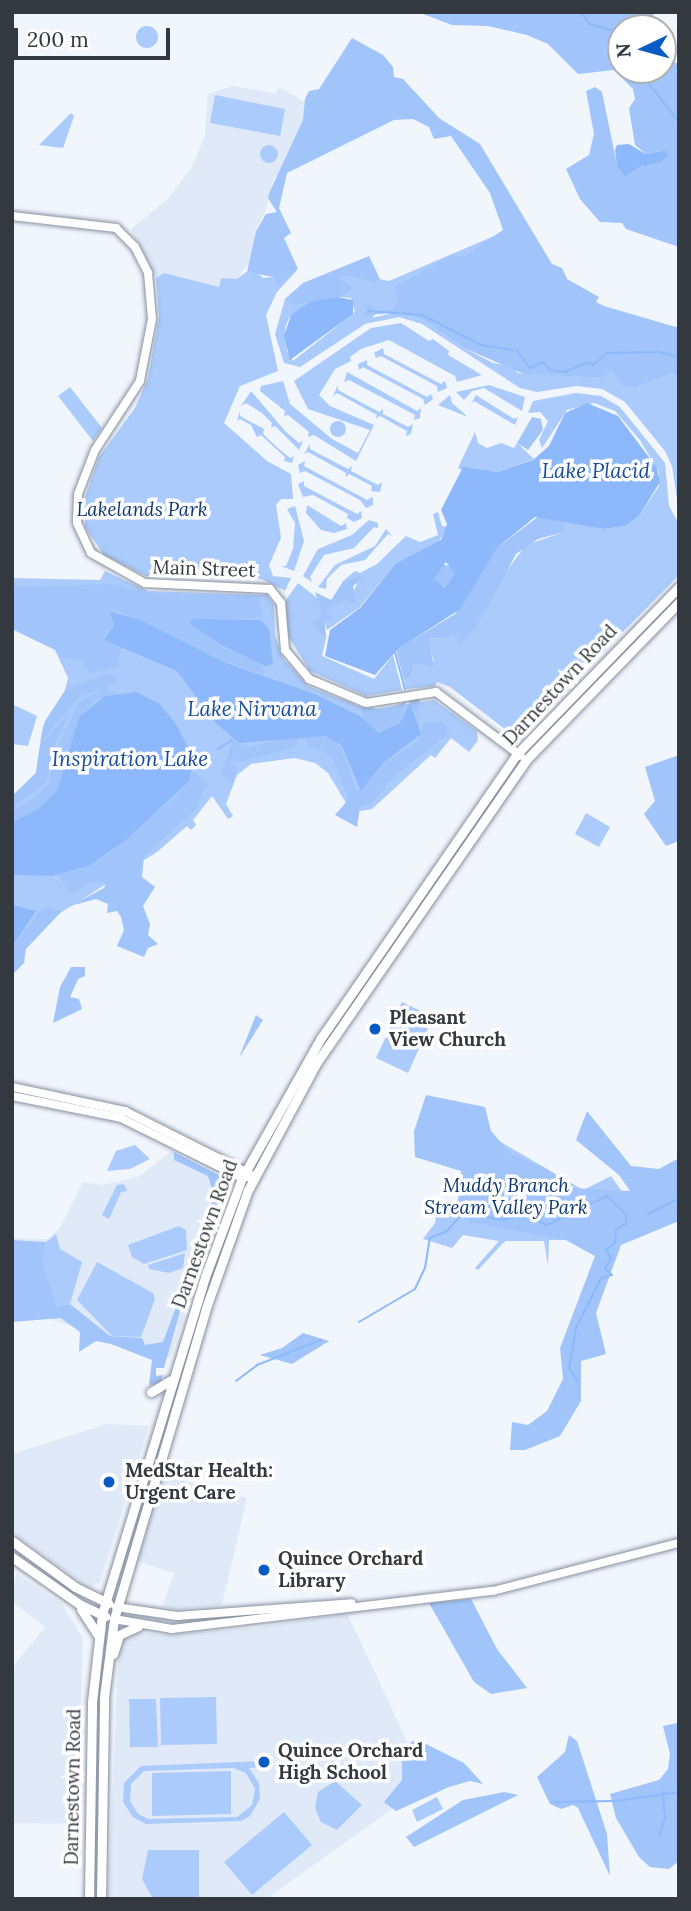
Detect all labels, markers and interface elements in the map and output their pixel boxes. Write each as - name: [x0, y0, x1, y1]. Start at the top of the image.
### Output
- scale bar: [18, 14, 173, 58]
- north arrow: [607, 14, 677, 84]
- text: 200 m: [27, 26, 89, 53]
- text: N: [610, 42, 636, 59]
- water label: Lake Placid: [542, 458, 650, 484]
- park label: Lakelands Park: [76, 499, 208, 521]
- street label: Main Street: [152, 556, 256, 582]
- street label: Darnestown Road: [498, 620, 622, 750]
- water label: Lake Nirvana: [187, 696, 317, 722]
- water label: Inspiration Lake: [52, 746, 208, 772]
- place label: Pleasant View Church: [389, 1007, 506, 1051]
- marker: Pleasant View Church: [367, 1021, 383, 1037]
- street label: Darnestown Road: [167, 1156, 243, 1312]
- park label: Muddy Branch Stream Valley Park: [424, 1175, 588, 1219]
- place label: MedStar Health: Urgent Care: [125, 1460, 273, 1504]
- marker: MedStar Health: Urgent Care: [99, 1472, 119, 1492]
- place label: Quince Orchard Library: [278, 1548, 423, 1592]
- marker: Quince Orchard Library: [256, 1562, 272, 1578]
- street label: Darnestown Road: [60, 1708, 86, 1866]
- place label: Quince Orchard High School: [278, 1740, 423, 1784]
- marker: Quince Orchard High School: [256, 1754, 272, 1770]

